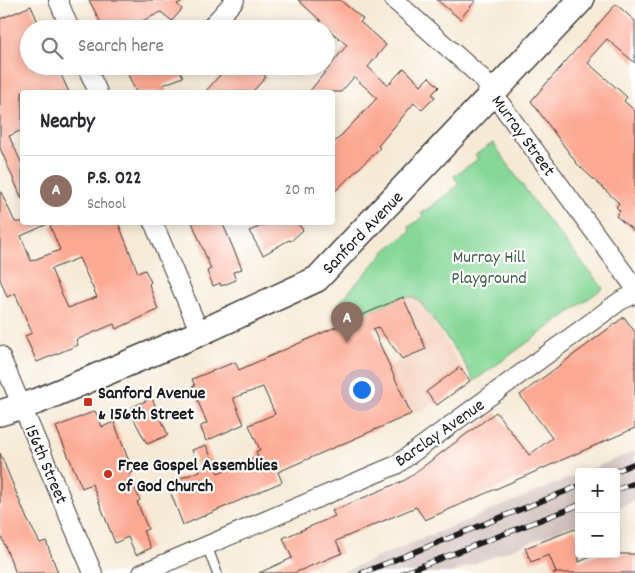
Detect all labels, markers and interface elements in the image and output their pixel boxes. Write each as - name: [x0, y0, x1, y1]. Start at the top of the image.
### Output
- search box: [20, 20, 335, 75]
- icon: search: [38, 34, 66, 62]
- text: Search here: [78, 34, 164, 61]
- street label: Murray Street: [484, 91, 560, 183]
- text: Nearby: [40, 108, 95, 138]
- text: P.S. 022: [87, 166, 142, 193]
- text: A: [52, 179, 60, 202]
- text: 20 m: [285, 179, 315, 202]
- street label: Sanford Avenue: [317, 186, 410, 281]
- text: School: [87, 193, 126, 216]
- park label: Murray Hill Playground: [451, 246, 527, 292]
- pin: A: [331, 302, 363, 343]
- your location: [349, 377, 375, 403]
- place label: Sanford Avenue & 156th Street: [98, 382, 206, 428]
- street label: Barclay Avenue: [391, 394, 490, 474]
- marker: Sanford Avenue & 156th Street: [82, 396, 94, 408]
- street label: 156th Street: [17, 422, 73, 509]
- place label: Free Gospel Assemblies of God Church: [118, 454, 279, 500]
- marker: Free Gospel Assemblies of God Church: [102, 468, 114, 480]
- map controls: [575, 468, 620, 558]
- button: +: [575, 468, 620, 513]
- button: −: [575, 513, 620, 558]

